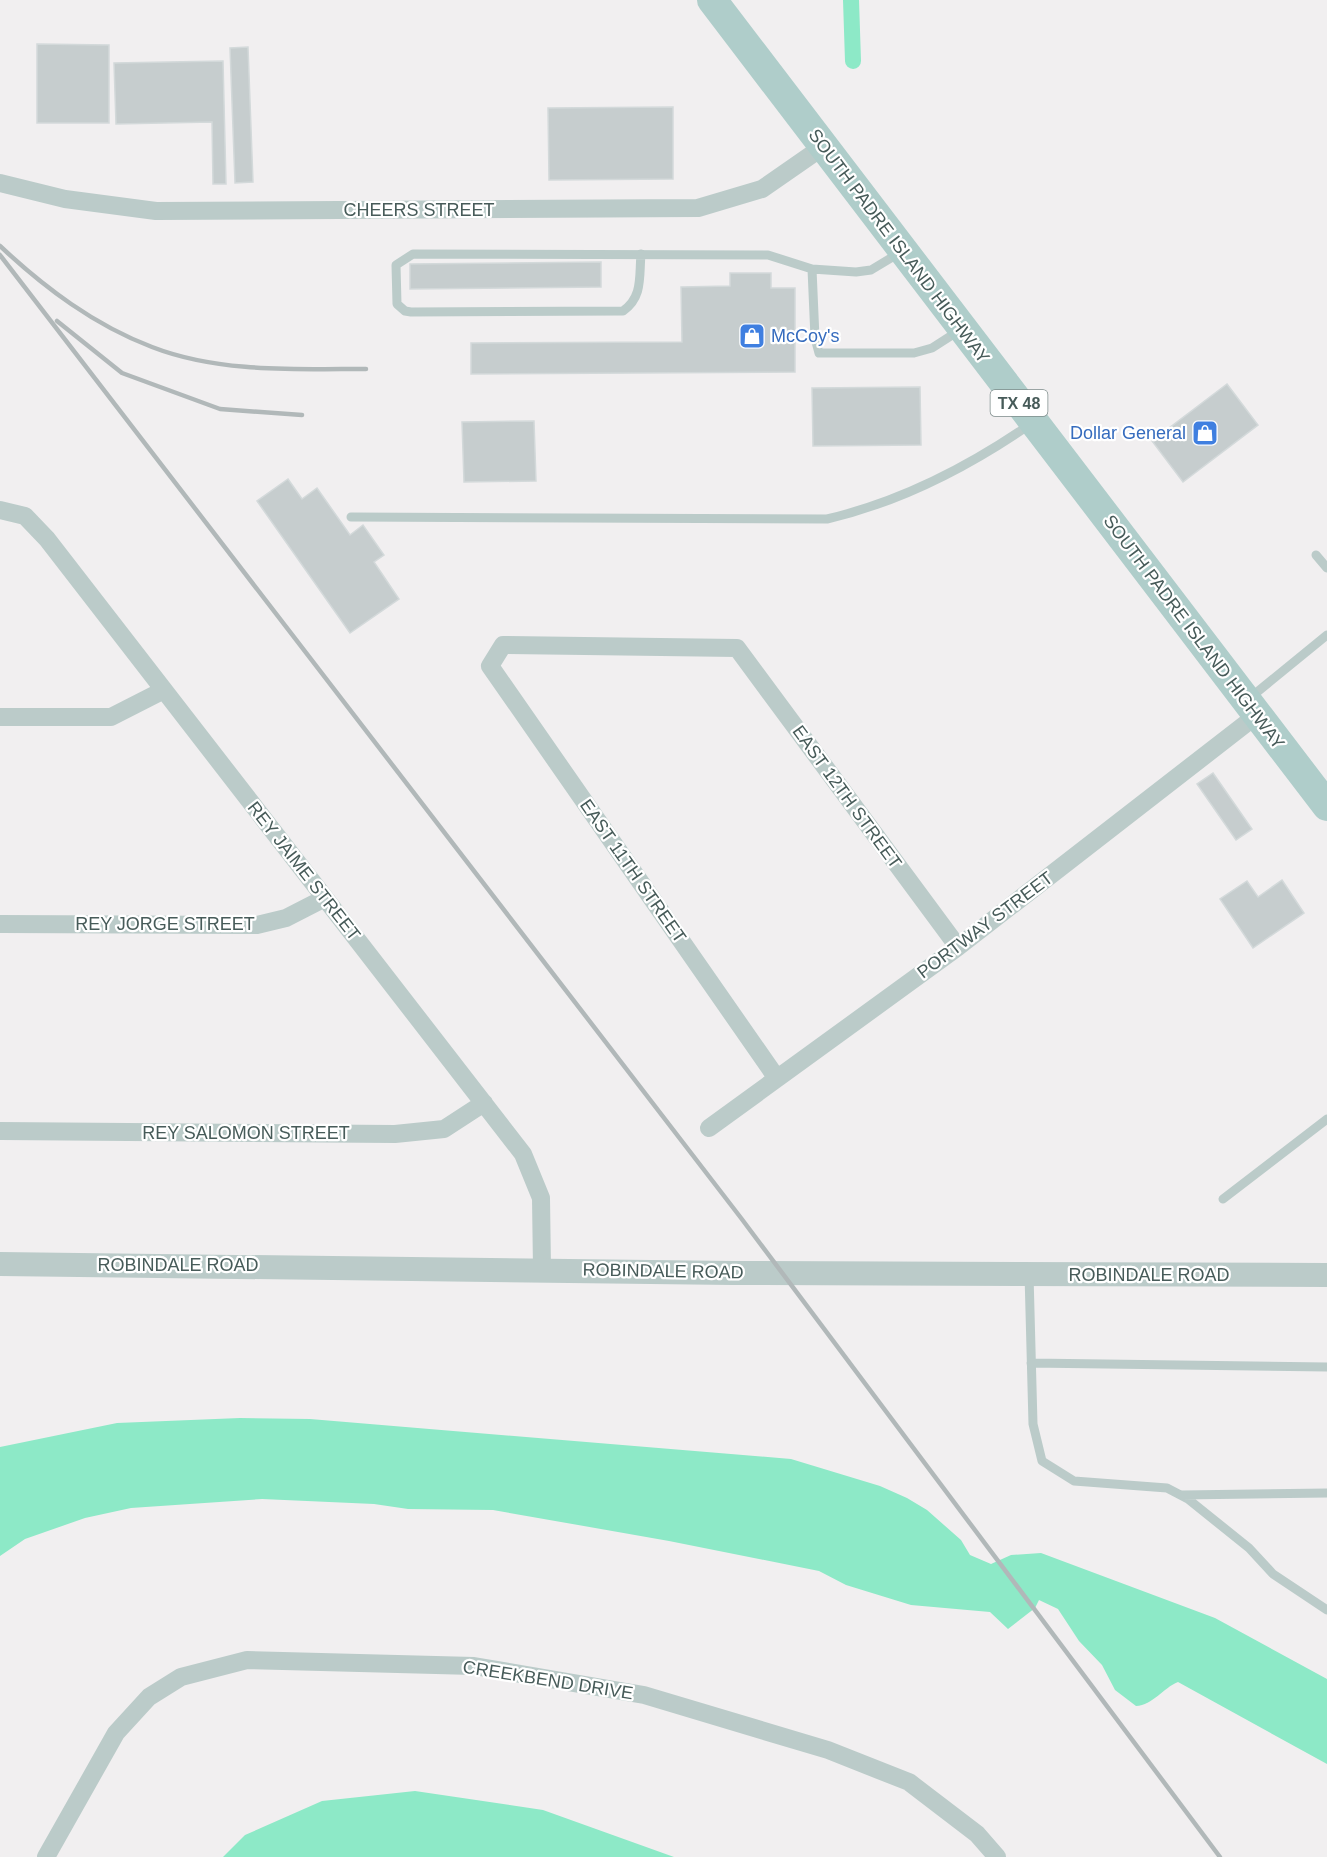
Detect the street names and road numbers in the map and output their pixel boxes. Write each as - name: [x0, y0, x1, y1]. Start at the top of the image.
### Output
- street label: SOUTH PADRE ISLAND HIGHWAY: [804, 125, 994, 367]
- street label: CHEERS STREET: [343, 200, 495, 220]
- road number: TX 48: [990, 390, 1048, 416]
- street label: SOUTH PADRE ISLAND HIGHWAY: [1099, 511, 1289, 753]
- street label: EAST 12TH STREET: [788, 722, 906, 872]
- street label: EAST 11TH STREET: [576, 795, 690, 947]
- street label: REY JAIME STREET: [244, 798, 364, 944]
- street label: PORTWAY STREET: [913, 868, 1057, 982]
- street label: REY JORGE STREET: [75, 914, 255, 934]
- street label: REY SALOMON STREET: [142, 1123, 350, 1143]
- street label: ROBINDALE ROAD: [97, 1255, 259, 1275]
- street label: ROBINDALE ROAD: [582, 1260, 744, 1282]
- street label: ROBINDALE ROAD: [1068, 1265, 1230, 1285]
- street label: CREEKBEND DRIVE: [461, 1657, 635, 1703]

